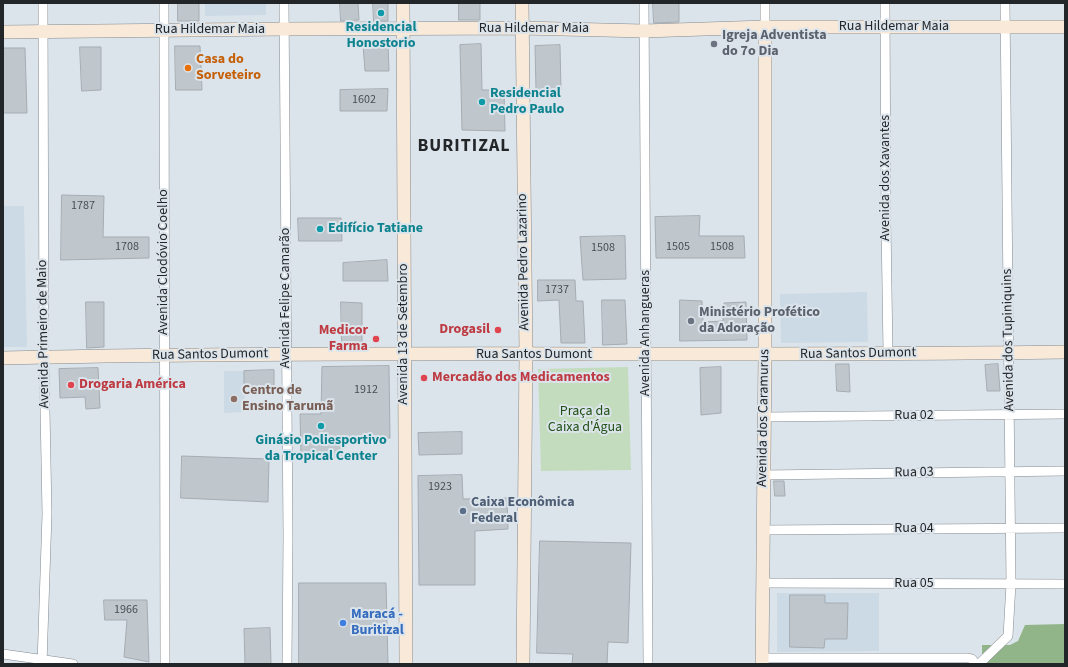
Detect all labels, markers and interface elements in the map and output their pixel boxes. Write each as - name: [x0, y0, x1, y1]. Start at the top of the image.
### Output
- marker: Residencial Honostorio: [376, 8, 386, 18]
- street label: Rua Hildemar Maia: [839, 19, 949, 35]
- place label: Residencial Honostorio: [346, 20, 416, 52]
- street label: Rua Hildemar Maia: [479, 21, 589, 37]
- street label: Rua Hildemar Maia: [155, 22, 265, 38]
- place label: Igreja Adventista do 7o Dia: [722, 28, 827, 60]
- marker: Igreja Adventista do 7o Dia: [709, 39, 719, 49]
- place label: Casa do Sorveteiro: [196, 52, 261, 84]
- marker: Casa do Sorveteiro: [183, 63, 193, 73]
- place label: Residencial Pedro Paulo: [490, 86, 564, 118]
- house number: 1602: [352, 93, 376, 107]
- marker: Residencial Pedro Paulo: [477, 97, 487, 107]
- street label: Avenida dos Xavantes: [878, 115, 894, 241]
- district label: BURITIZAL: [417, 136, 511, 158]
- street label: Avenida Clodóvio Coelho: [156, 189, 172, 335]
- street label: Avenida Pedro Lazarino: [514, 193, 534, 331]
- house number: 1787: [71, 199, 95, 213]
- place label: Edifício Tatiane: [328, 221, 423, 237]
- marker: Edifício Tatiane: [315, 224, 325, 234]
- street label: Avenida Felipe Camarão: [278, 228, 294, 368]
- house number: 1708: [115, 240, 139, 254]
- house number: 1505: [666, 240, 690, 254]
- house number: 1508: [710, 240, 734, 254]
- house number: 1508: [591, 241, 615, 255]
- street label: Avenida Primeiro de Maio: [34, 259, 54, 409]
- street label: Avenida 13 de Setembro: [396, 263, 412, 405]
- street label: Avenida dos Tupiniquins: [999, 268, 1019, 412]
- street label: Avenida Anhangueras: [638, 270, 654, 396]
- house number: 1737: [545, 283, 569, 297]
- place label: Ministério Profético da Adoração: [699, 305, 820, 338]
- marker: Ministério Profético da Adoração: [686, 316, 696, 326]
- place label: Drogasil: [439, 322, 490, 338]
- place label: Medicor Farma: [319, 323, 368, 356]
- marker: Drogasil: [493, 325, 503, 335]
- marker: Medicor Farma: [371, 334, 381, 344]
- street label: Rua Santos Dumont: [800, 345, 916, 363]
- street label: Rua Santos Dumont: [152, 346, 268, 364]
- street label: Rua Santos Dumont: [476, 347, 592, 363]
- street label: Avenida dos Caramurus: [754, 349, 774, 487]
- place label: Mercadão dos Medicamentos: [432, 370, 610, 386]
- marker: Mercadão dos Medicamentos: [419, 373, 429, 383]
- place label: Drogaria América: [79, 377, 186, 393]
- marker: Drogaria América: [66, 380, 76, 390]
- place label: Centro de Ensino Tarumã: [242, 383, 333, 416]
- house number: 1912: [354, 383, 378, 397]
- marker: Centro de Ensino Tarumã: [229, 394, 239, 404]
- park label: Praça da Caixa d'Água: [548, 404, 622, 436]
- street label: Rua 02: [894, 408, 934, 424]
- marker: Ginásio Poliesportivo da Tropical Center: [316, 421, 326, 431]
- place label: Ginásio Poliesportivo da Tropical Center: [255, 433, 387, 466]
- street label: Rua 03: [894, 464, 934, 482]
- house number: 1923: [428, 480, 452, 494]
- place label: Caixa Econômica Federal: [471, 495, 575, 528]
- marker: Caixa Econômica Federal: [458, 506, 468, 516]
- street label: Rua 04: [894, 521, 934, 537]
- street label: Rua 05: [894, 576, 934, 592]
- house number: 1966: [114, 603, 138, 617]
- place label: Maracá - Buritizal: [351, 607, 404, 640]
- marker: Maracá - Buritizal: [338, 618, 348, 628]

